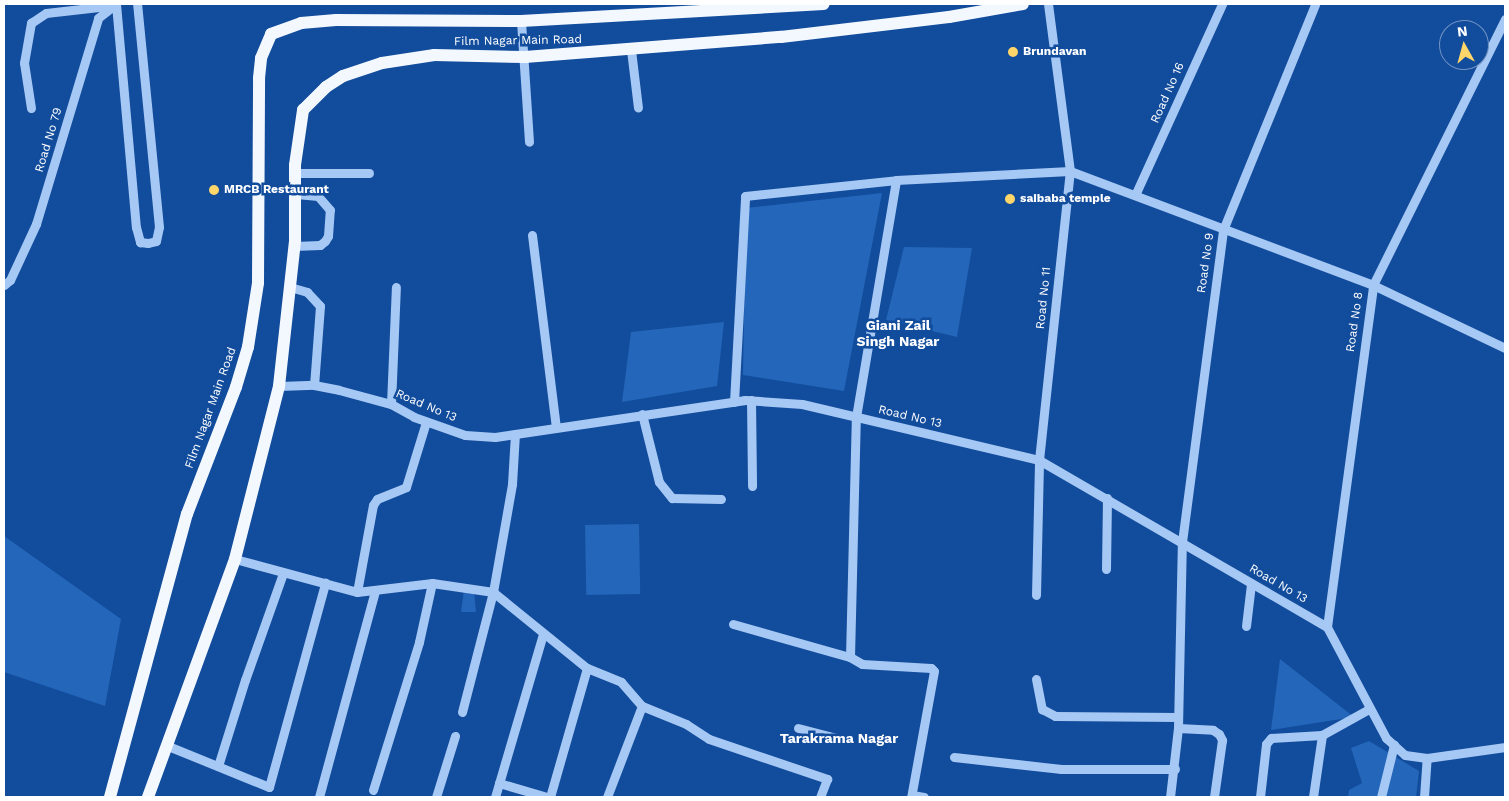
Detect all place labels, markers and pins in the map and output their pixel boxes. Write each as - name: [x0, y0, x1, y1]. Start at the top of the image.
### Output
- place label: Brundavan: [1023, 45, 1086, 59]
- marker: Brundavan: [1007, 46, 1019, 58]
- place label: MRCB Restaurant: [224, 183, 329, 197]
- marker: MRCB Restaurant: [208, 184, 220, 196]
- place label: saibaba temple: [1020, 192, 1111, 206]
- marker: saibaba temple: [1004, 193, 1016, 205]

